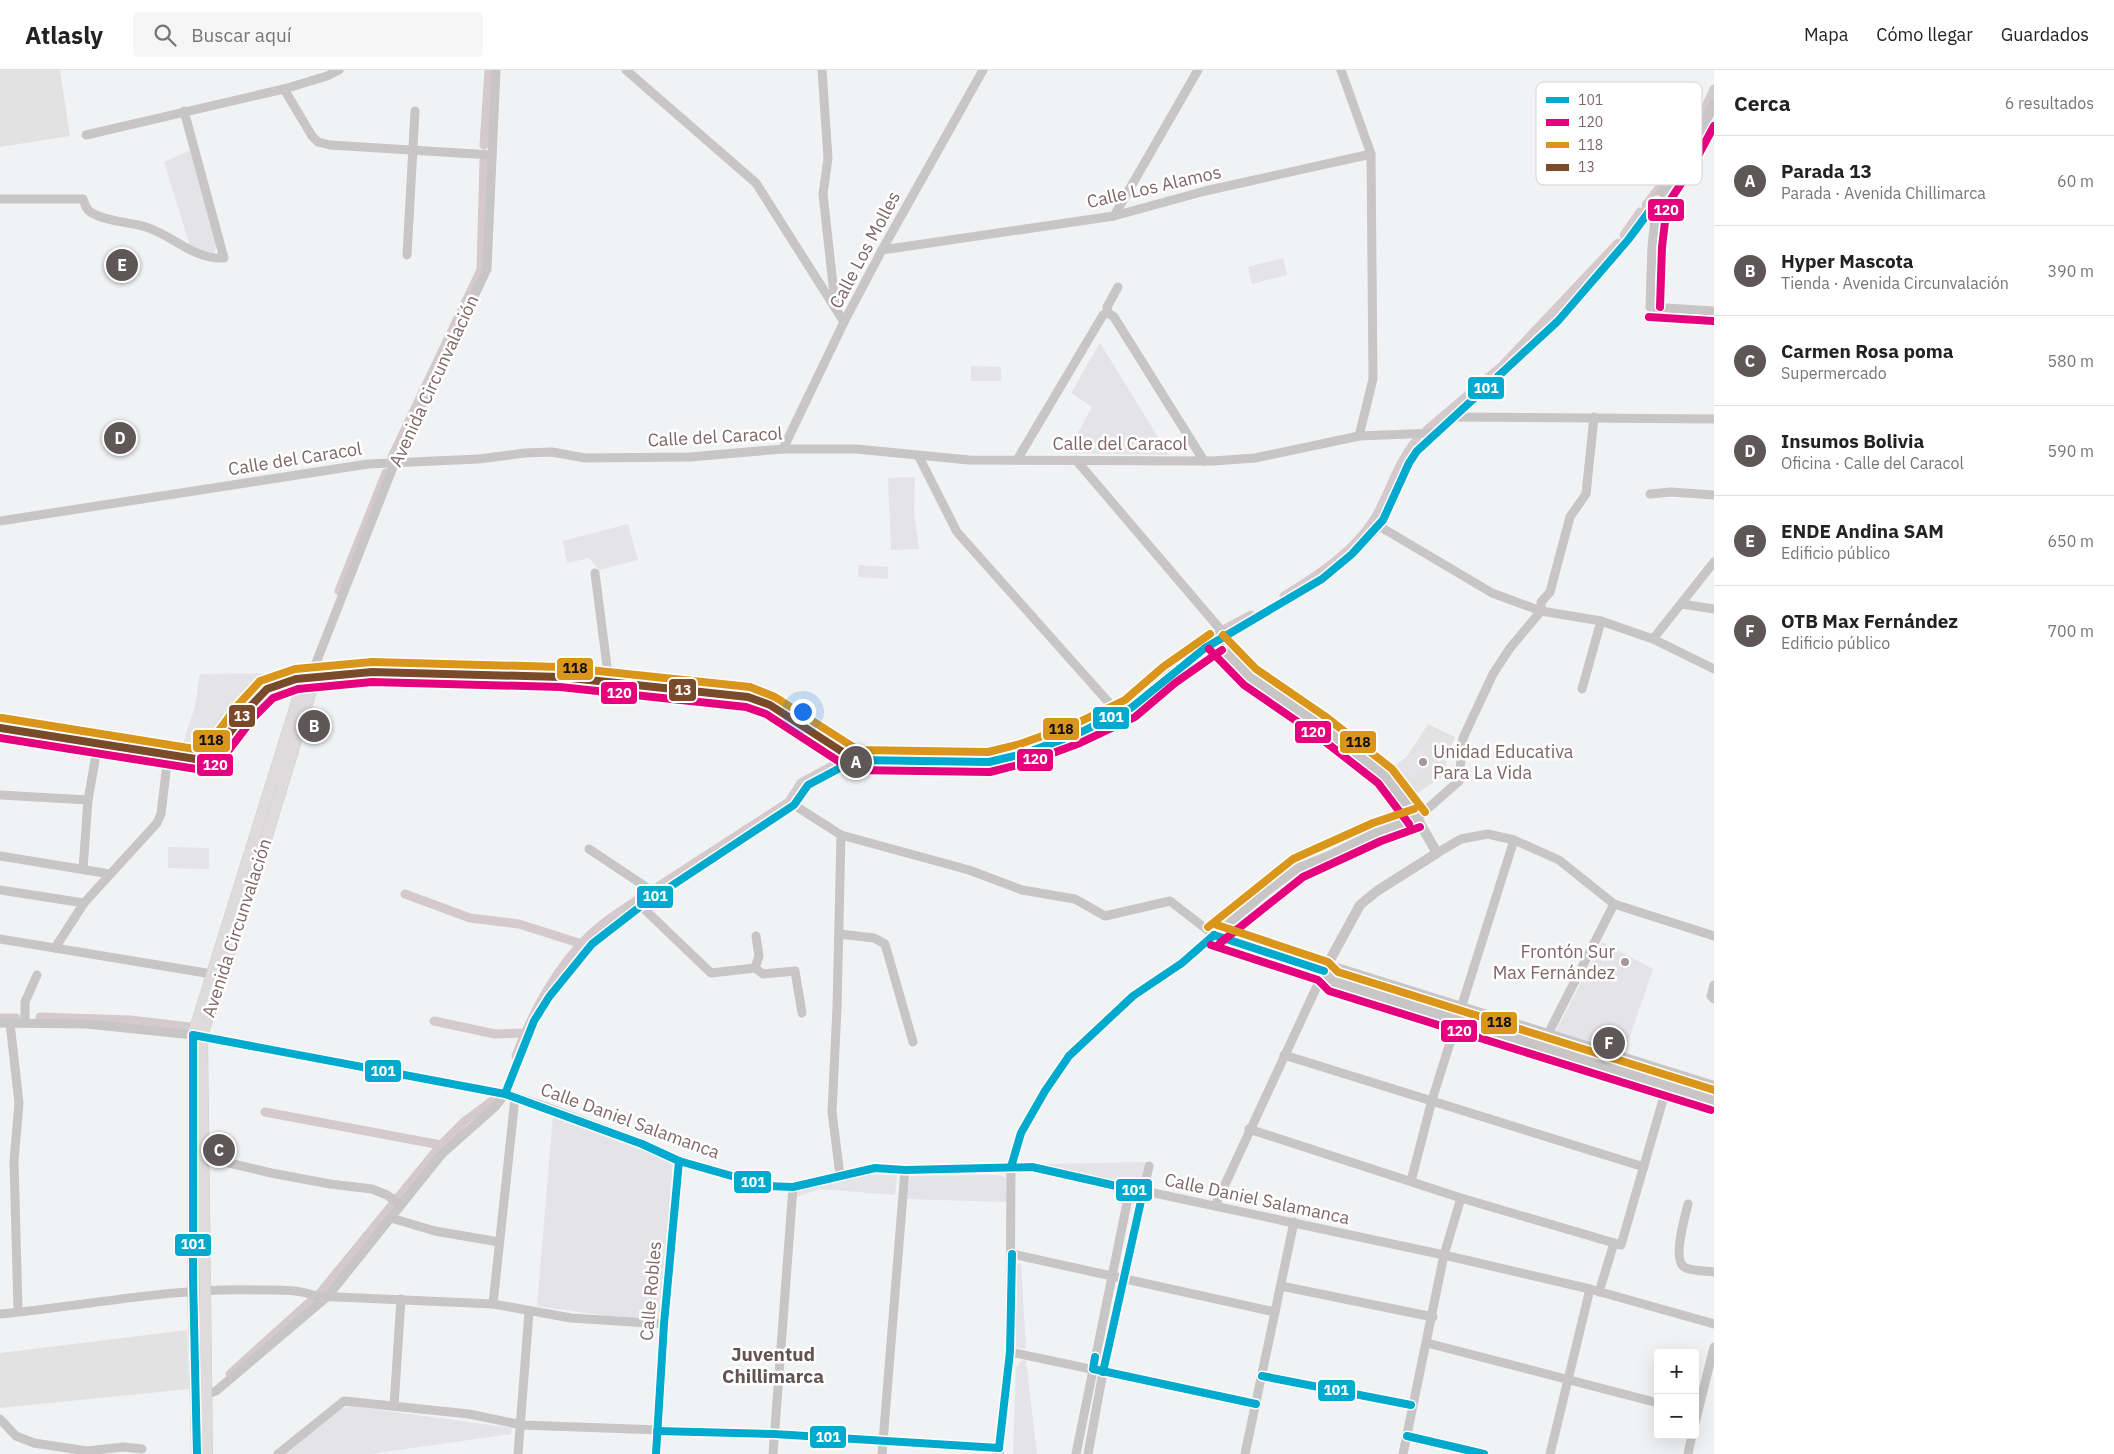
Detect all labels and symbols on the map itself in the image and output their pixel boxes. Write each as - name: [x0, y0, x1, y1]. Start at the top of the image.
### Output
- legend: [1536, 82, 1702, 185]
- text: 101: [1578, 91, 1603, 109]
- text: 120: [1578, 113, 1603, 131]
- text: 118: [1578, 136, 1603, 154]
- text: 13: [1578, 158, 1595, 176]
- street label: Calle Los Alamos: [1084, 160, 1223, 213]
- street label: Calle Los Molles: [824, 187, 905, 312]
- line badge: 120: [1647, 198, 1685, 222]
- text: 120: [1653, 201, 1679, 219]
- pin: E: [106, 246, 138, 284]
- street label: Avenida Circunvalación: [384, 291, 483, 470]
- line badge: 101: [1467, 376, 1505, 400]
- text: 101: [1473, 379, 1499, 397]
- pin: D: [104, 419, 136, 457]
- street label: Calle del Caracol: [647, 421, 783, 452]
- street label: Calle del Caracol: [1053, 432, 1188, 455]
- street label: Calle del Caracol: [226, 437, 363, 480]
- line badge: 118: [556, 657, 594, 681]
- text: 118: [562, 659, 588, 677]
- line badge: 13: [668, 678, 697, 702]
- line badge: 120: [600, 681, 638, 705]
- text: 13: [675, 681, 691, 699]
- text: 120: [606, 684, 632, 702]
- your location: [790, 699, 816, 725]
- line badge: 13: [228, 704, 256, 728]
- line badge: 101: [1092, 706, 1130, 730]
- text: 13: [234, 707, 250, 725]
- pin: B: [298, 707, 330, 745]
- text: 101: [1098, 708, 1124, 726]
- line badge: 118: [1042, 717, 1080, 741]
- text: 118: [1048, 720, 1074, 738]
- line badge: 120: [1294, 720, 1332, 744]
- text: 120: [1300, 723, 1326, 741]
- line badge: 118: [192, 729, 231, 753]
- line badge: 118: [1339, 730, 1377, 754]
- text: 118: [198, 731, 224, 749]
- text: 118: [1345, 733, 1371, 751]
- place label: Unidad Educativa Para La Vida: [1433, 740, 1574, 784]
- pin: A: [840, 743, 872, 781]
- line badge: 120: [1016, 748, 1054, 772]
- text: 120: [1022, 750, 1048, 768]
- line badge: 120: [196, 753, 234, 777]
- text: 120: [202, 756, 228, 774]
- marker: Unidad Educativa Para La Vida: [1417, 756, 1429, 768]
- street label: Avenida Circunvalación: [197, 835, 276, 1020]
- line badge: 101: [636, 885, 674, 909]
- text: 101: [642, 887, 668, 905]
- place label: Frontón Sur Max Fernández: [1493, 940, 1615, 984]
- marker: Frontón Sur Max Fernández: [1619, 956, 1631, 968]
- line badge: 118: [1480, 1011, 1518, 1035]
- text: 118: [1486, 1013, 1512, 1031]
- line badge: 120: [1440, 1019, 1478, 1043]
- text: 120: [1446, 1022, 1472, 1040]
- pin: F: [1593, 1024, 1625, 1062]
- line badge: 101: [364, 1059, 402, 1083]
- text: 101: [370, 1062, 396, 1080]
- street label: Calle Daniel Salamanca: [538, 1077, 723, 1164]
- pin: C: [203, 1131, 235, 1169]
- street label: Calle Daniel Salamanca: [1162, 1168, 1352, 1229]
- line badge: 101: [733, 1170, 772, 1194]
- text: 101: [740, 1173, 766, 1191]
- line badge: 101: [1115, 1178, 1153, 1202]
- text: 101: [1121, 1181, 1147, 1199]
- line badge: 101: [174, 1233, 212, 1257]
- text: 101: [180, 1235, 206, 1253]
- street label: Calle Robles: [635, 1240, 666, 1342]
- district label: Juventud Chillimarca: [722, 1342, 824, 1388]
- line badge: 101: [1317, 1379, 1356, 1402]
- text: 101: [1323, 1381, 1349, 1399]
- line badge: 101: [809, 1425, 847, 1449]
- text: 101: [815, 1428, 841, 1446]

